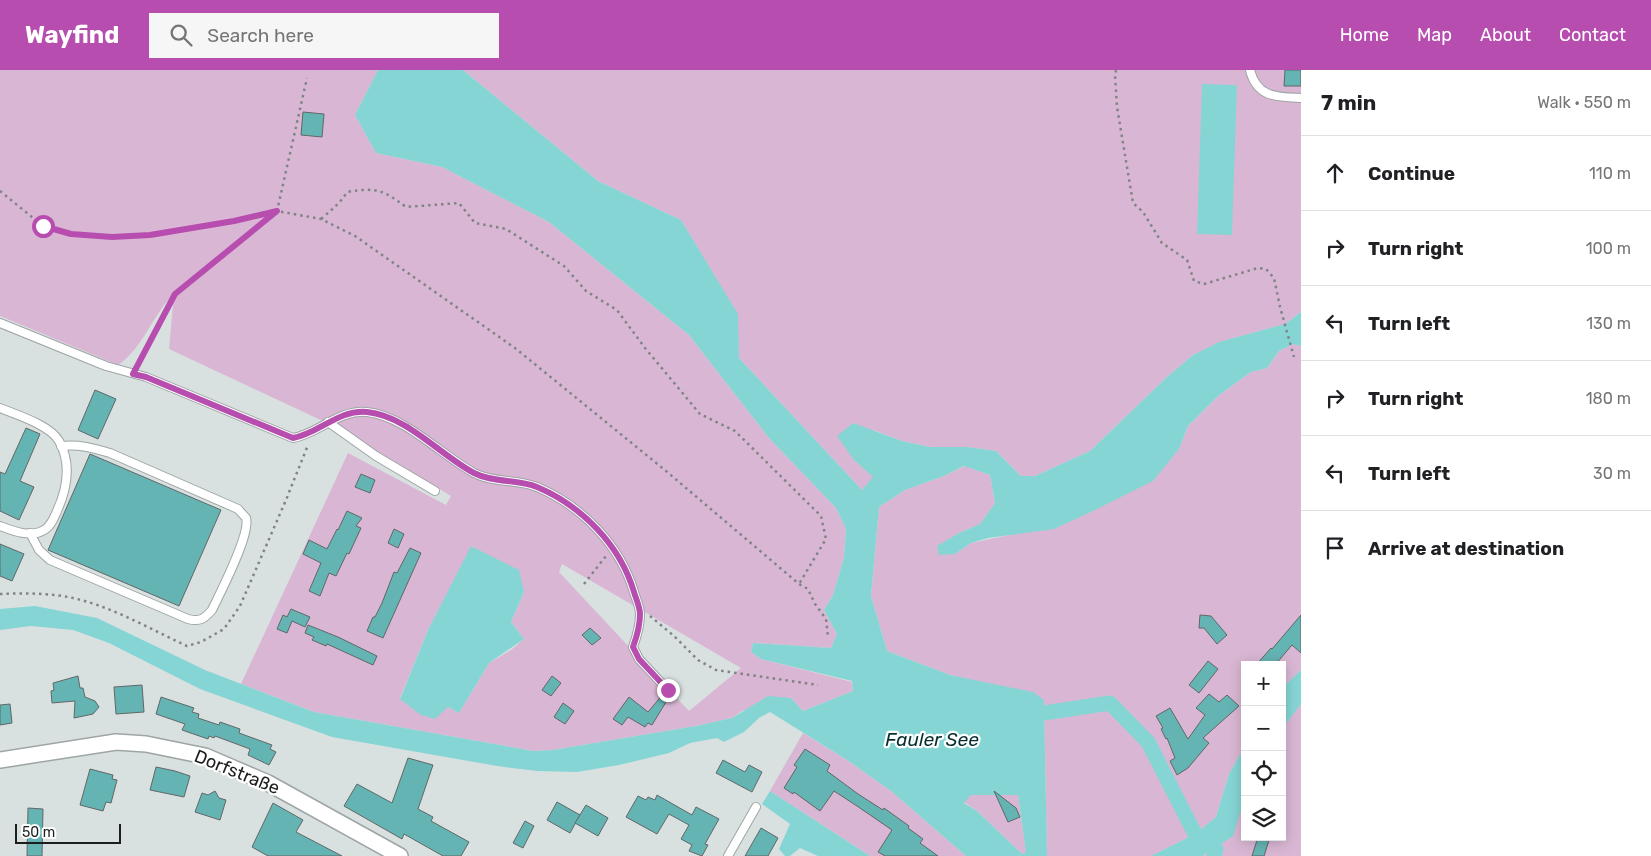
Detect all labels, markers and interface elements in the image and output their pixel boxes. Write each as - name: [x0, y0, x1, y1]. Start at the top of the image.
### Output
- search box: [149, 13, 499, 58]
- text: Wayfind: [25, 21, 119, 49]
- icon: search: [167, 21, 195, 49]
- text: Search here: [207, 24, 314, 47]
- text: Home: [1340, 24, 1389, 46]
- text: Map: [1417, 24, 1452, 46]
- text: About: [1480, 24, 1531, 46]
- text: Contact: [1559, 24, 1626, 46]
- text: 7 min: [1321, 90, 1376, 115]
- text: Walk · 550 m: [1537, 93, 1631, 112]
- icon: ahead: [1321, 159, 1349, 187]
- text: Continue: [1368, 162, 1455, 185]
- text: 110 m: [1589, 164, 1631, 183]
- route start: [32, 215, 55, 238]
- icon: right: [1321, 234, 1349, 262]
- text: Turn right: [1368, 237, 1463, 260]
- text: 100 m: [1586, 239, 1631, 258]
- icon: left: [1321, 309, 1349, 337]
- text: Turn left: [1368, 312, 1450, 335]
- text: 130 m: [1586, 314, 1631, 333]
- icon: right: [1321, 384, 1349, 412]
- text: Turn right: [1368, 387, 1463, 410]
- text: 180 m: [1586, 389, 1631, 408]
- icon: left: [1321, 459, 1349, 487]
- text: Turn left: [1368, 462, 1450, 485]
- text: 30 m: [1593, 464, 1631, 483]
- icon: arrive: [1321, 534, 1349, 562]
- text: Arrive at destination: [1368, 537, 1564, 560]
- map controls: [1241, 661, 1286, 841]
- button: +: [1241, 661, 1286, 706]
- route end: [657, 679, 680, 702]
- button: −: [1241, 706, 1286, 751]
- water label: Fauler See: [885, 728, 979, 751]
- street label: Dorfstraße: [191, 745, 283, 799]
- button: locate: [1241, 751, 1286, 796]
- button: layers: [1241, 796, 1286, 841]
- scale bar: [15, 821, 121, 844]
- text: 50 m: [22, 824, 55, 841]

